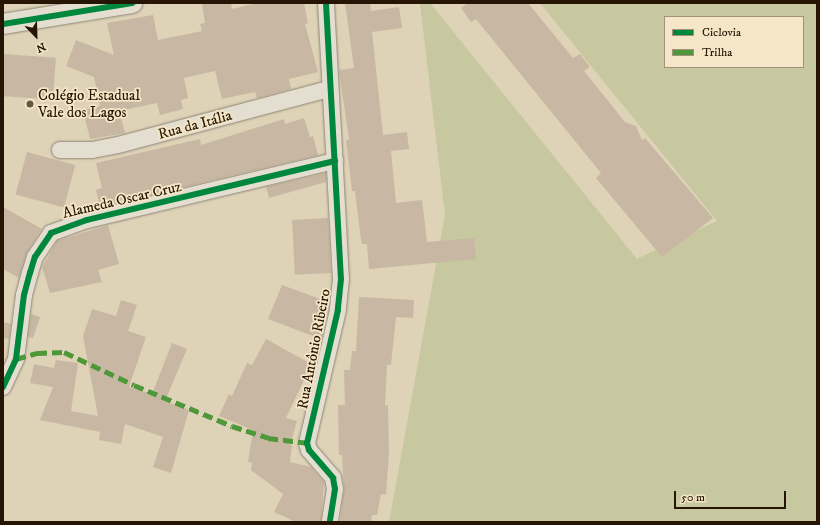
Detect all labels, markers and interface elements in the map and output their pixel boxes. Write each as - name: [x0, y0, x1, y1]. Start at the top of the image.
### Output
- north arrow: [16, 16, 56, 56]
- legend: [664, 16, 804, 68]
- text: Ciclovia: [702, 25, 741, 40]
- text: N: [34, 39, 48, 55]
- text: Trilha: [702, 45, 732, 60]
- place label: Colégio Estadual Vale dos Lagos: [38, 86, 140, 121]
- marker: Colégio Estadual Vale dos Lagos: [25, 99, 35, 109]
- street label: Rua da Itália: [156, 107, 234, 143]
- street label: Alameda Oscar Cruz: [61, 178, 183, 222]
- street label: Rua Antônio Ribeiro: [294, 287, 334, 411]
- scale bar: [676, 483, 788, 509]
- text: 50 m: [681, 490, 705, 505]

